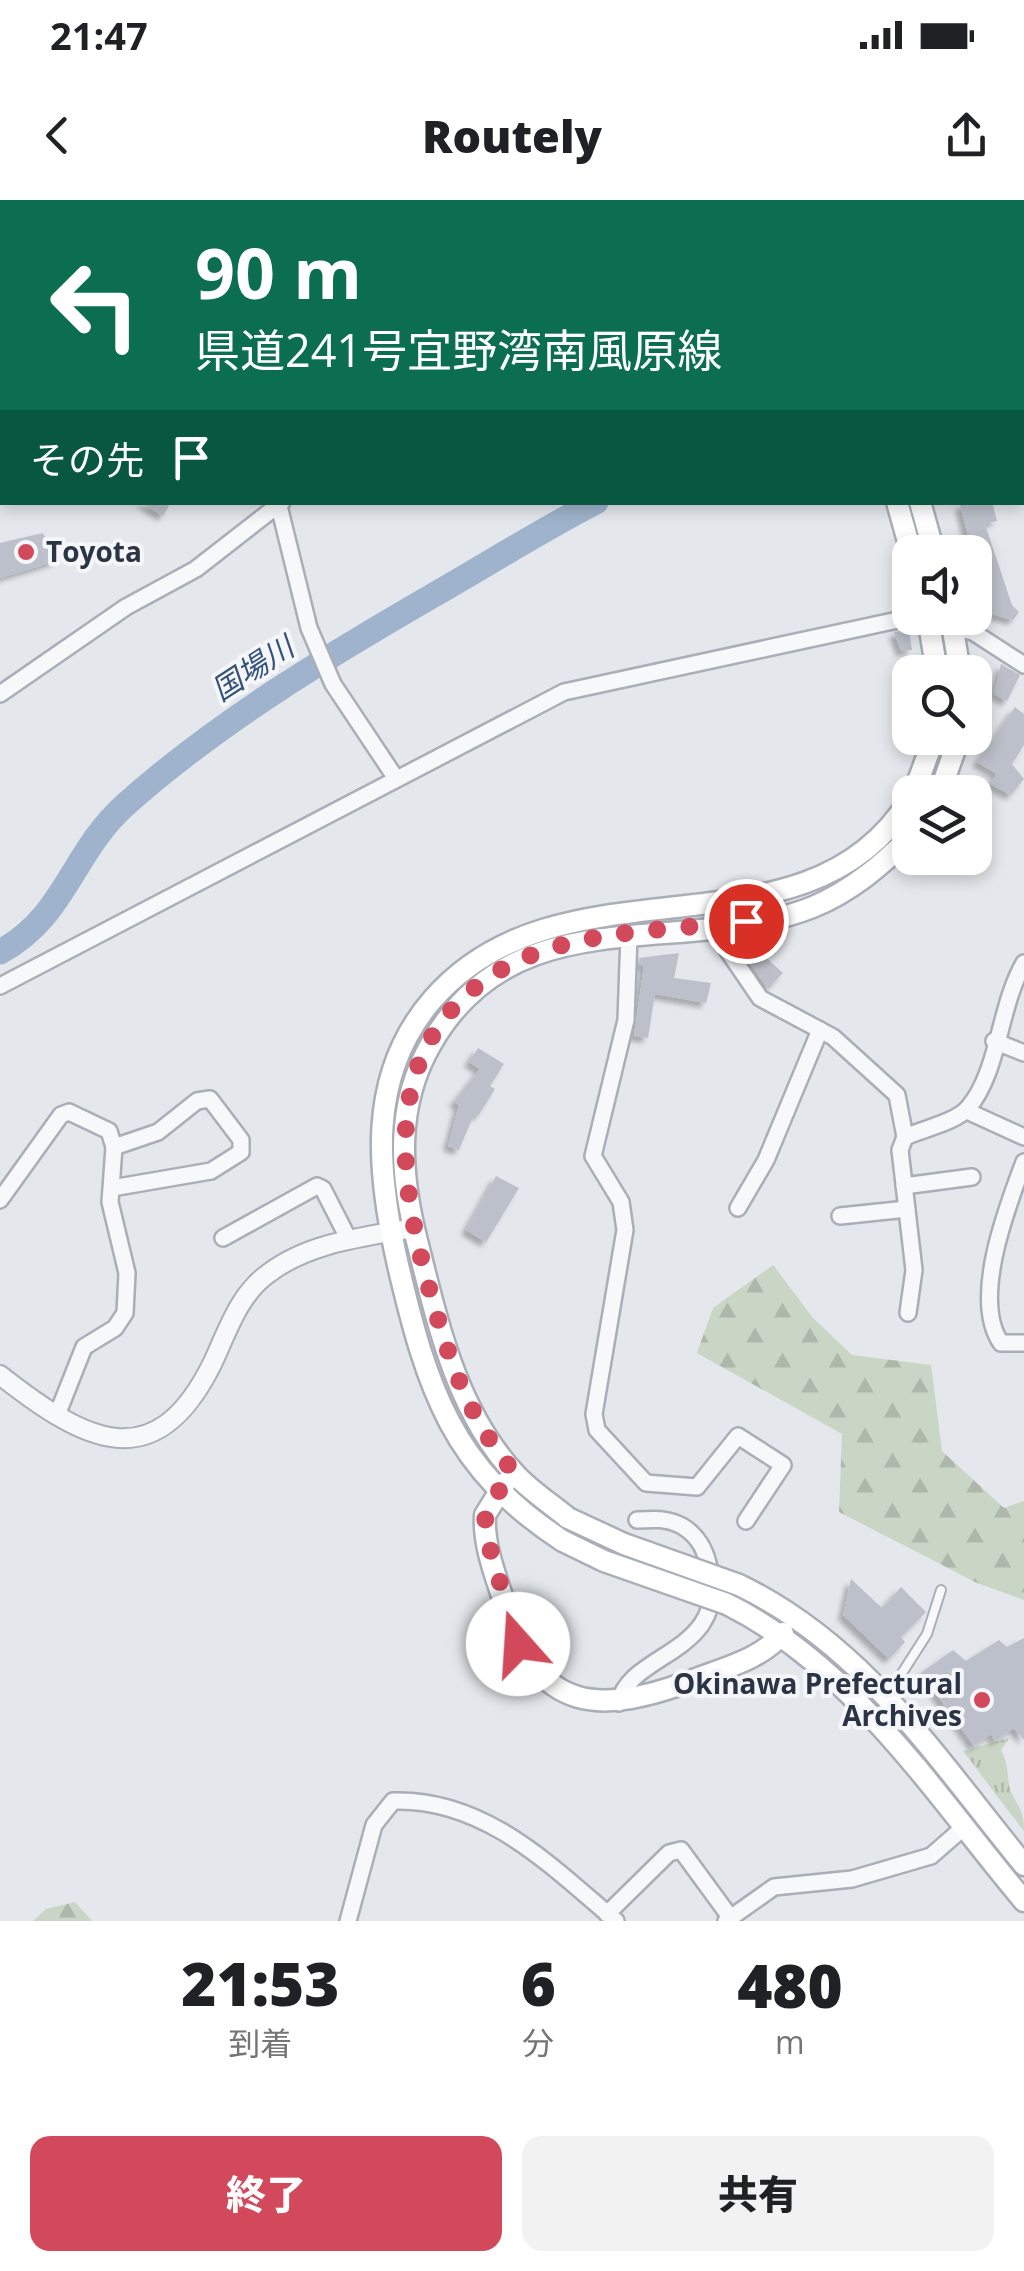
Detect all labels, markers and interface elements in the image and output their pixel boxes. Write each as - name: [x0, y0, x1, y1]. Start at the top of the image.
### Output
- text: 21:47: [50, 9, 148, 61]
- text: Routely: [422, 105, 602, 166]
- icon: back: [30, 108, 85, 163]
- icon: share: [939, 108, 994, 163]
- text: 90 m: [195, 224, 362, 320]
- icon: left: [30, 240, 160, 370]
- text: 県道241号宜野湾南風原線: [195, 319, 722, 380]
- icon: arrive: [164, 430, 219, 485]
- text: その先: [30, 433, 144, 485]
- place label: Toyota: [46, 532, 142, 570]
- map controls: [892, 535, 992, 875]
- button: sound: [892, 535, 992, 635]
- marker: Toyota: [15, 541, 37, 563]
- water label: 国場川: [203, 624, 304, 709]
- button: search: [892, 655, 992, 755]
- button: layers: [892, 775, 992, 875]
- pin: [704, 879, 789, 964]
- icon: arrive: [719, 894, 774, 949]
- position arrow: [466, 1592, 570, 1696]
- place label: Okinawa Prefectural Archives: [673, 1664, 962, 1734]
- marker: Okinawa Prefectural Archives: [971, 1689, 993, 1711]
- text: 21:53: [181, 1942, 339, 2024]
- text: 6: [521, 1942, 556, 2024]
- text: 480: [737, 1944, 843, 2026]
- text: m: [775, 2020, 805, 2063]
- text: 到着: [228, 2021, 292, 2064]
- text: 分: [522, 2021, 554, 2064]
- button: 終了: [30, 2136, 502, 2251]
- button: 共有: [522, 2136, 994, 2251]

